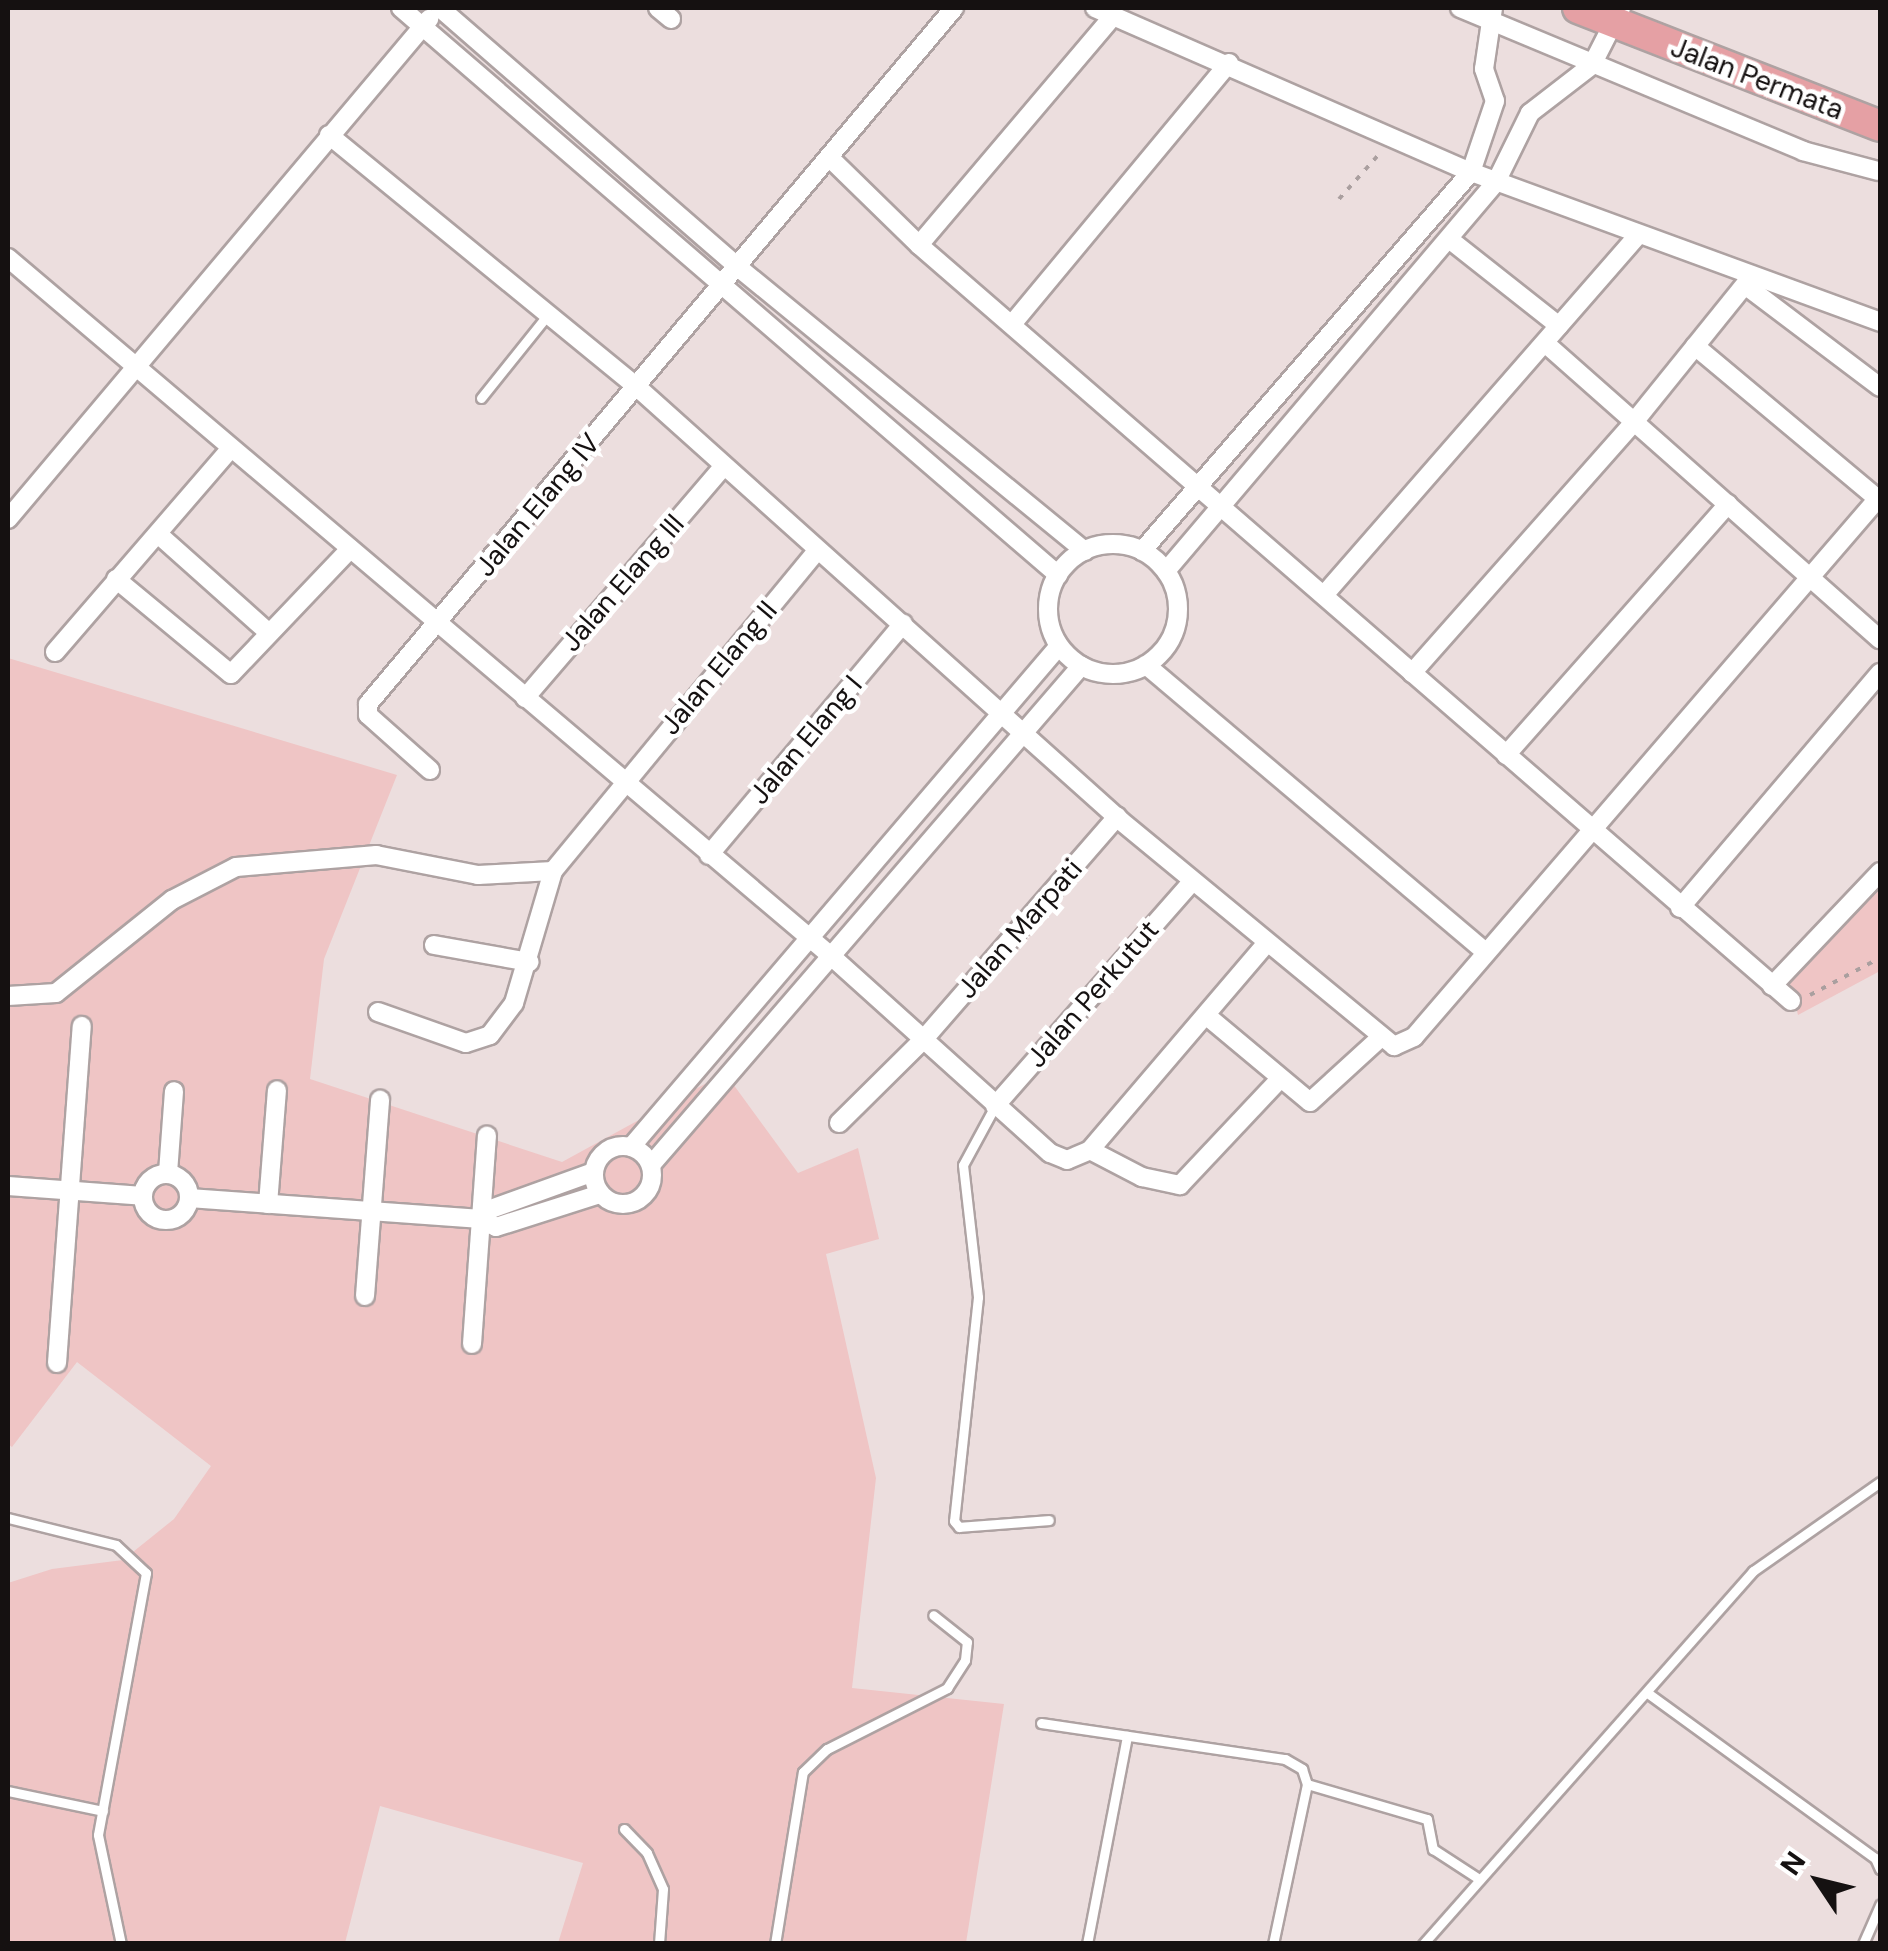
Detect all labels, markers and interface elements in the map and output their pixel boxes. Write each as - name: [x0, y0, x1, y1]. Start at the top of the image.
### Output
- street label: Jalan Permata: [1666, 31, 1848, 127]
- street label: Jalan Elang IV: [469, 427, 607, 583]
- street label: Jalan Elang III: [554, 508, 692, 658]
- street label: Jalan Elang II: [653, 594, 785, 742]
- street label: Jalan Elang I: [743, 669, 869, 811]
- street label: Jalan Marpati: [950, 853, 1090, 1005]
- street label: Jalan Perkutut: [1020, 914, 1166, 1074]
- north arrow: [1768, 1831, 1868, 1931]
- text: N: [1772, 1845, 1814, 1882]

